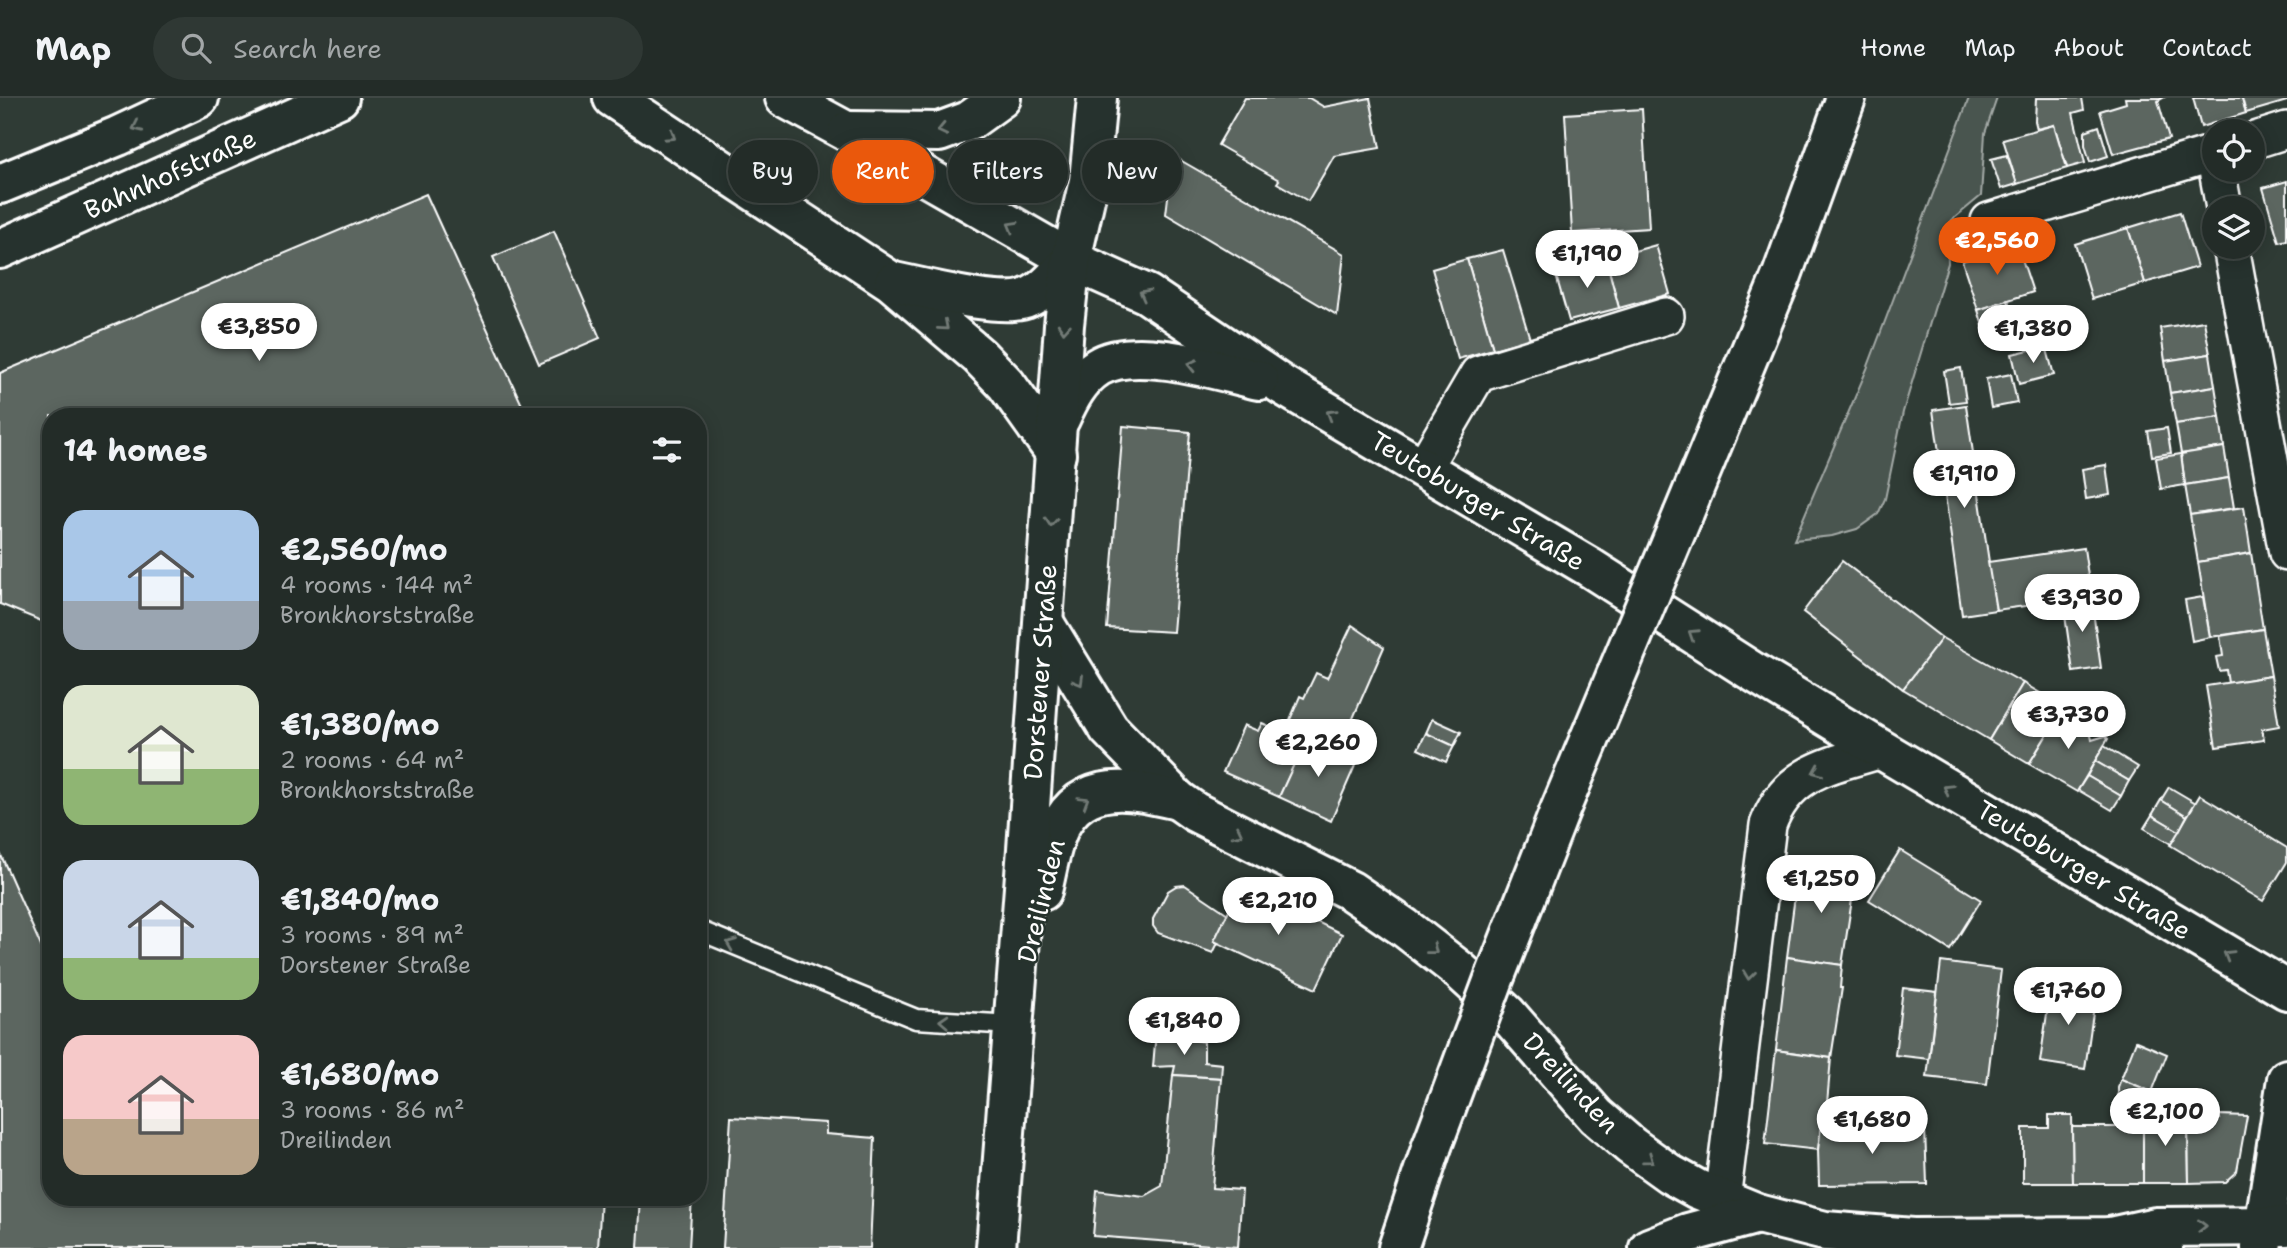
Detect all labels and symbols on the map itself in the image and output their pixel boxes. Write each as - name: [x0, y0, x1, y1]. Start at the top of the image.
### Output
- one-way arrow: [132, 119, 144, 133]
- street label: Bahnhofstraße: [78, 120, 261, 227]
- one-way arrow: [936, 121, 948, 136]
- one-way arrow: [664, 128, 677, 141]
- pin: €2,560: [1940, 218, 2054, 277]
- one-way arrow: [1006, 221, 1019, 234]
- pin: €1,190: [1530, 230, 1644, 290]
- one-way arrow: [1139, 288, 1151, 302]
- pin: €3,850: [202, 303, 316, 363]
- pin: €1,380: [1976, 306, 2090, 365]
- one-way arrow: [935, 318, 948, 330]
- one-way arrow: [1057, 323, 1072, 334]
- one-way arrow: [1186, 358, 1198, 373]
- one-way arrow: [1325, 409, 1338, 422]
- street label: Teutoburger Straße: [1364, 423, 1592, 579]
- pin: €1,910: [1907, 450, 2021, 510]
- one-way arrow: [1044, 517, 1059, 528]
- street label: Dorstener Straße: [1015, 563, 1064, 781]
- pin: €3,930: [2025, 574, 2139, 634]
- one-way arrow: [1687, 629, 1700, 642]
- one-way arrow: [1071, 673, 1084, 686]
- pin: €3,730: [2011, 692, 2125, 751]
- pin: €2,260: [1261, 720, 1375, 779]
- one-way arrow: [1812, 762, 1824, 776]
- one-way arrow: [1943, 785, 1956, 798]
- street label: Teutoburger Straße: [1970, 792, 2198, 948]
- one-way arrow: [1077, 797, 1090, 810]
- one-way arrow: [1231, 825, 1243, 839]
- street label: Dreilinden: [1008, 835, 1073, 966]
- pin: €1,250: [1764, 856, 1878, 915]
- pin: €2,210: [1221, 878, 1335, 937]
- one-way arrow: [726, 938, 738, 952]
- one-way arrow: [1425, 941, 1437, 954]
- one-way arrow: [2223, 951, 2236, 964]
- pin: €1,760: [2011, 968, 2125, 1027]
- one-way arrow: [1742, 969, 1757, 981]
- pin: €1,840: [1127, 998, 1241, 1057]
- one-way arrow: [938, 1013, 949, 1028]
- street label: Dreilinden: [1515, 1024, 1627, 1141]
- pin: €2,100: [2108, 1088, 2222, 1148]
- pin: €1,680: [1815, 1096, 1929, 1156]
- one-way arrow: [1641, 1151, 1654, 1163]
- one-way arrow: [2197, 1218, 2207, 1234]

